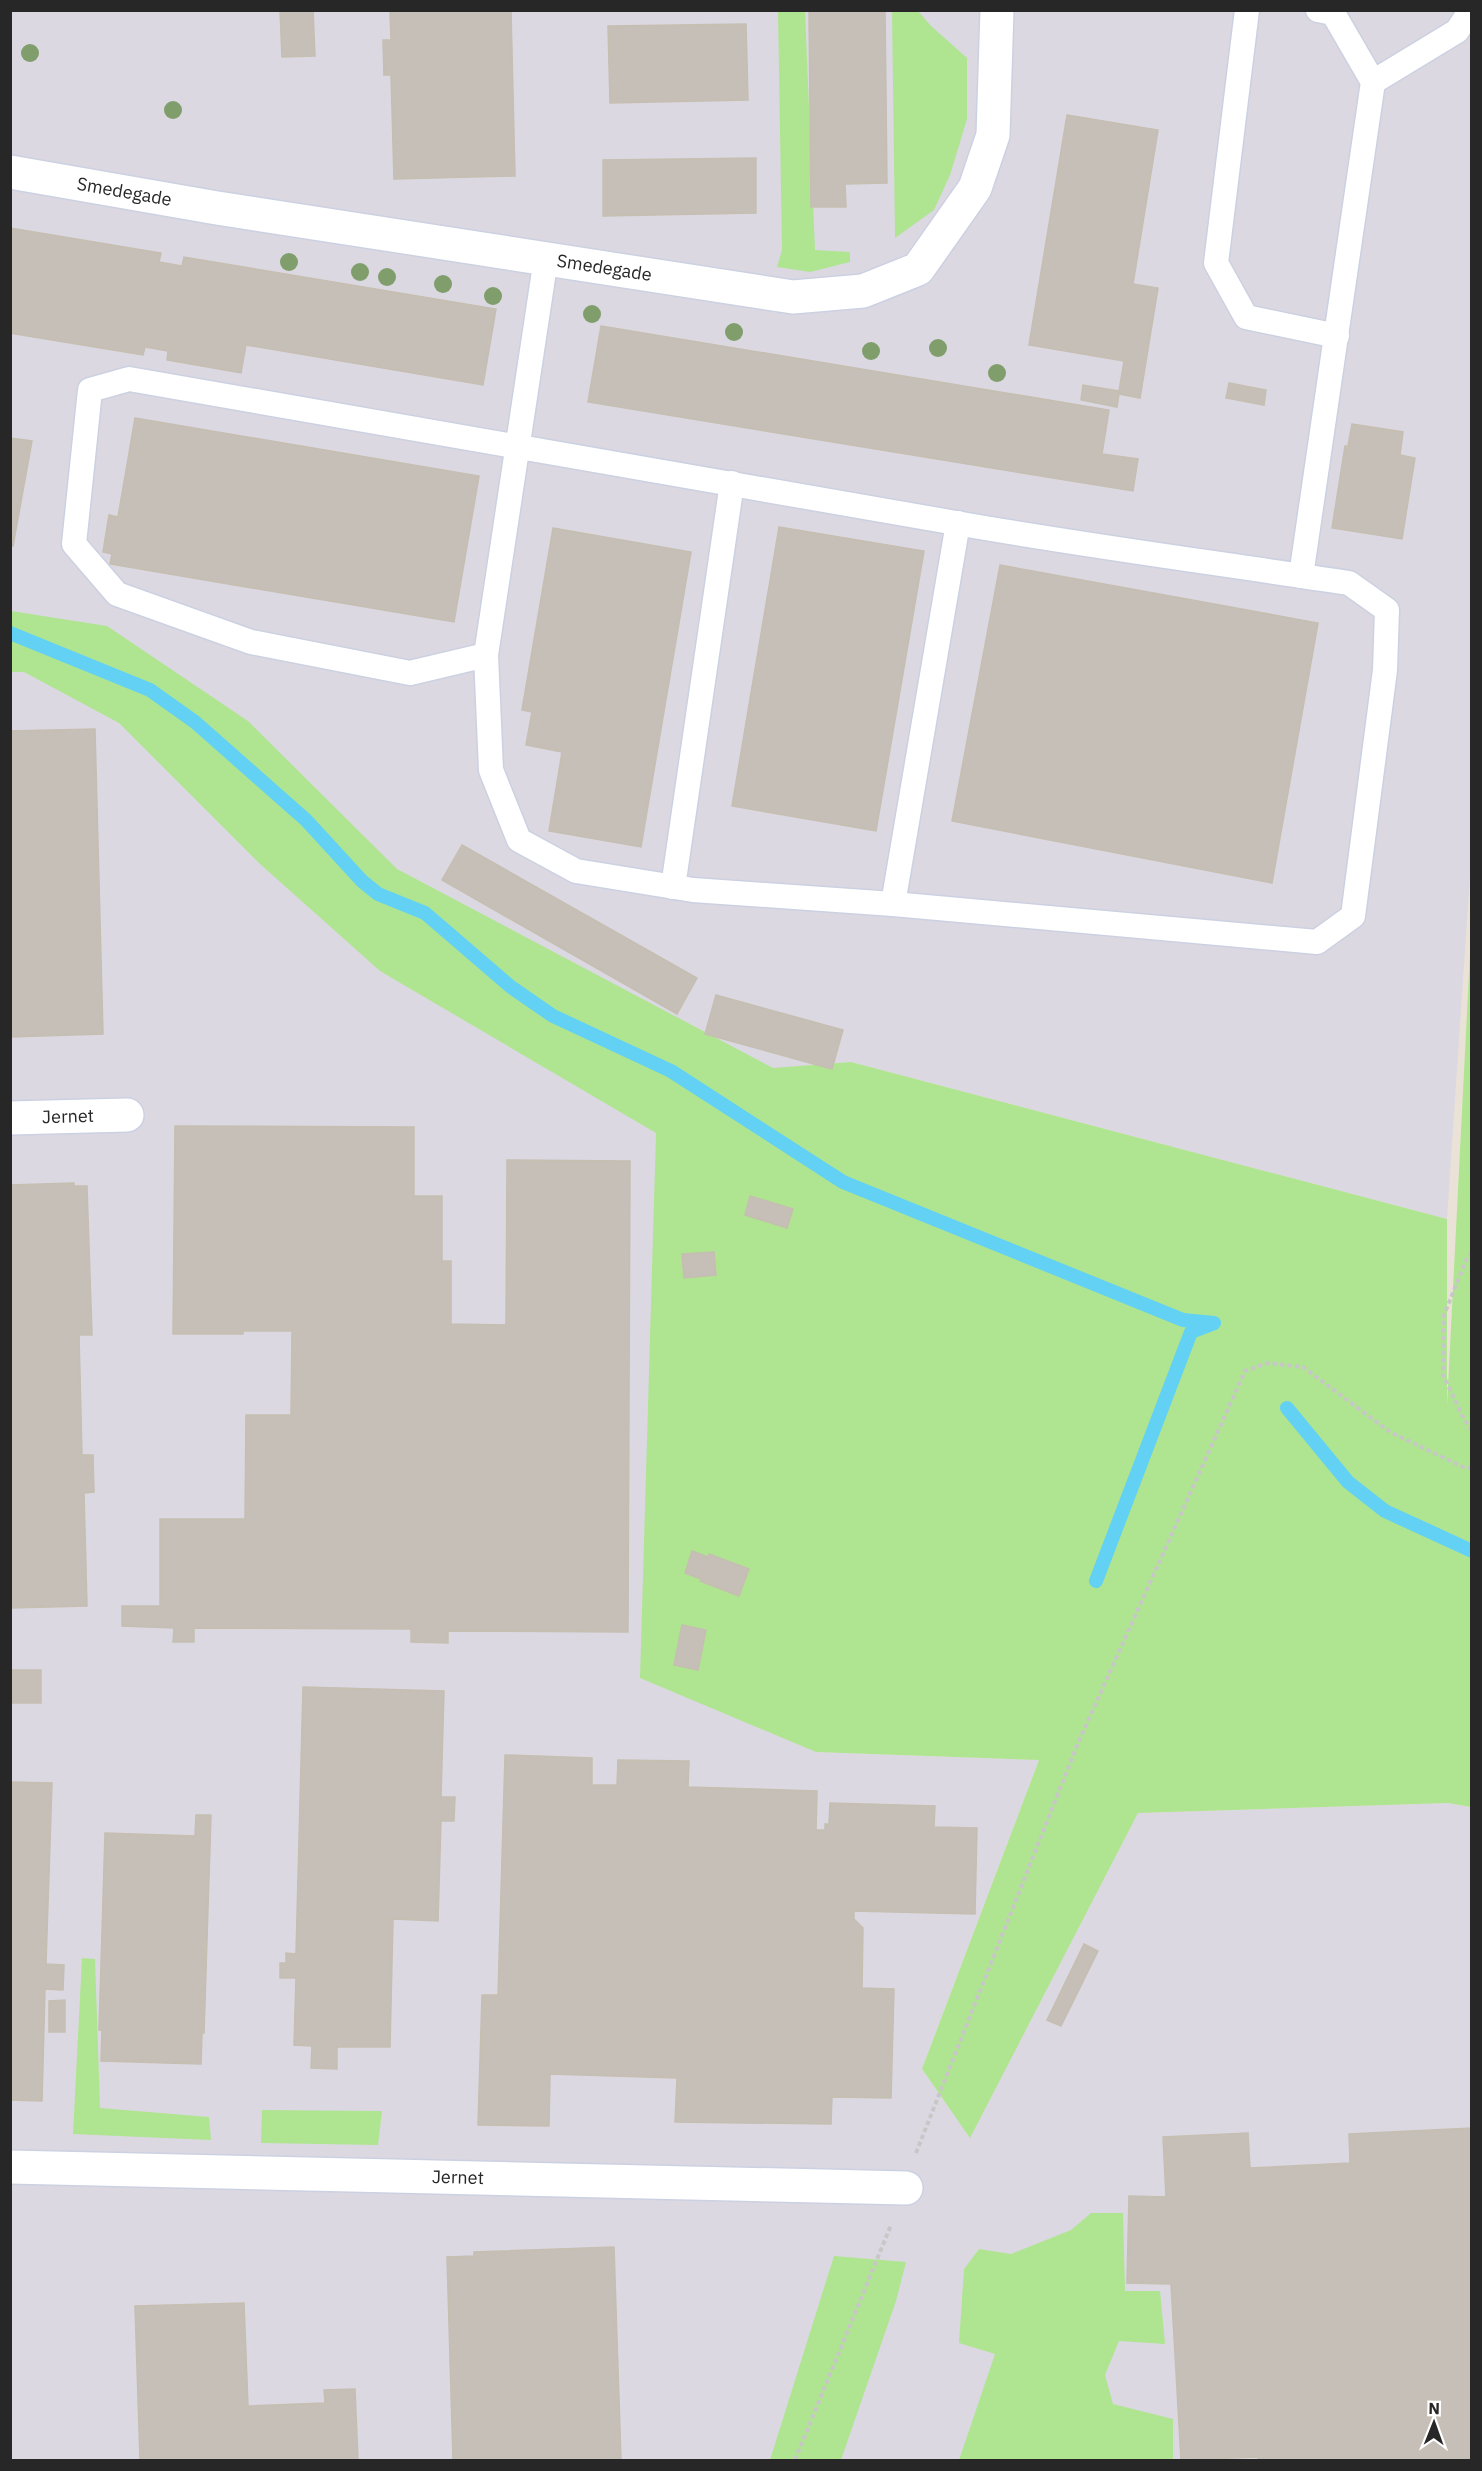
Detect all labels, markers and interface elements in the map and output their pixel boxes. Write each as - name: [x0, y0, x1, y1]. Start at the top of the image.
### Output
- street label: Smedegade: [75, 172, 174, 211]
- street label: Smedegade: [555, 249, 654, 286]
- street label: Jernet: [42, 1104, 94, 1128]
- street label: Jernet: [432, 2165, 484, 2189]
- north arrow: [1404, 2393, 1464, 2453]
- text: N: [1428, 2398, 1440, 2418]

